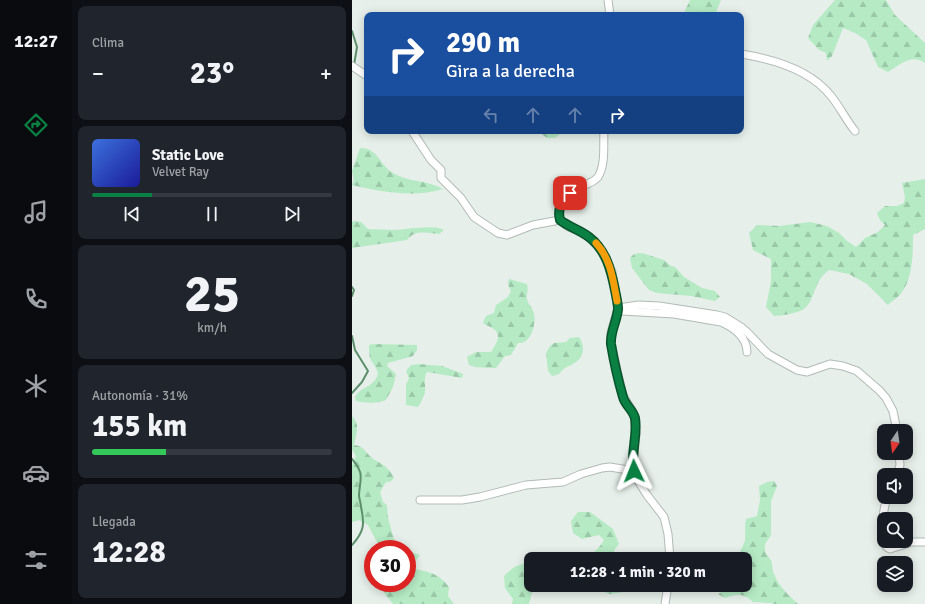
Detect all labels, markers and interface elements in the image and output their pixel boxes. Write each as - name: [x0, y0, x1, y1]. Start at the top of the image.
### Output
- text: 290 m: [446, 26, 520, 60]
- icon: right: [380, 28, 432, 80]
- text: 12:27: [14, 30, 58, 52]
- text: Clima: [92, 35, 124, 51]
- text: 23°: [190, 55, 234, 92]
- text: −: [92, 60, 104, 87]
- text: +: [320, 60, 332, 87]
- text: Gira a la derecha: [446, 60, 575, 82]
- icon: left: [480, 104, 502, 126]
- icon: ahead: [522, 104, 544, 126]
- icon: ahead: [564, 104, 586, 126]
- icon: right: [606, 104, 628, 126]
- icon: directions: [22, 111, 50, 139]
- text: Static Love: [152, 146, 224, 164]
- text: Velvet Ray: [152, 164, 209, 180]
- pin: [553, 176, 587, 210]
- icon: arrive: [559, 182, 581, 204]
- icon: music: [22, 198, 50, 226]
- icon: previous: [121, 203, 143, 225]
- icon: pause: [201, 203, 223, 225]
- icon: next: [281, 203, 303, 225]
- text: 25: [184, 262, 240, 326]
- icon: phone: [22, 285, 50, 313]
- text: km/h: [197, 320, 227, 336]
- icon: climate: [22, 372, 50, 400]
- text: Autonomía · 31%: [92, 388, 188, 404]
- text: 155 km: [92, 408, 187, 445]
- north arrow: [877, 424, 913, 460]
- map controls: [877, 424, 913, 592]
- position arrow: [613, 450, 655, 492]
- icon: car: [22, 459, 50, 487]
- button: sound: [877, 468, 913, 504]
- button: search: [877, 512, 913, 548]
- text: Llegada: [92, 514, 136, 530]
- text: 12:28: [92, 534, 166, 571]
- speed limit sign: 30: [364, 540, 416, 592]
- icon: filters: [22, 546, 50, 574]
- button: layers: [877, 556, 913, 592]
- text: 12:28 · 1 min · 320 m: [570, 563, 706, 581]

